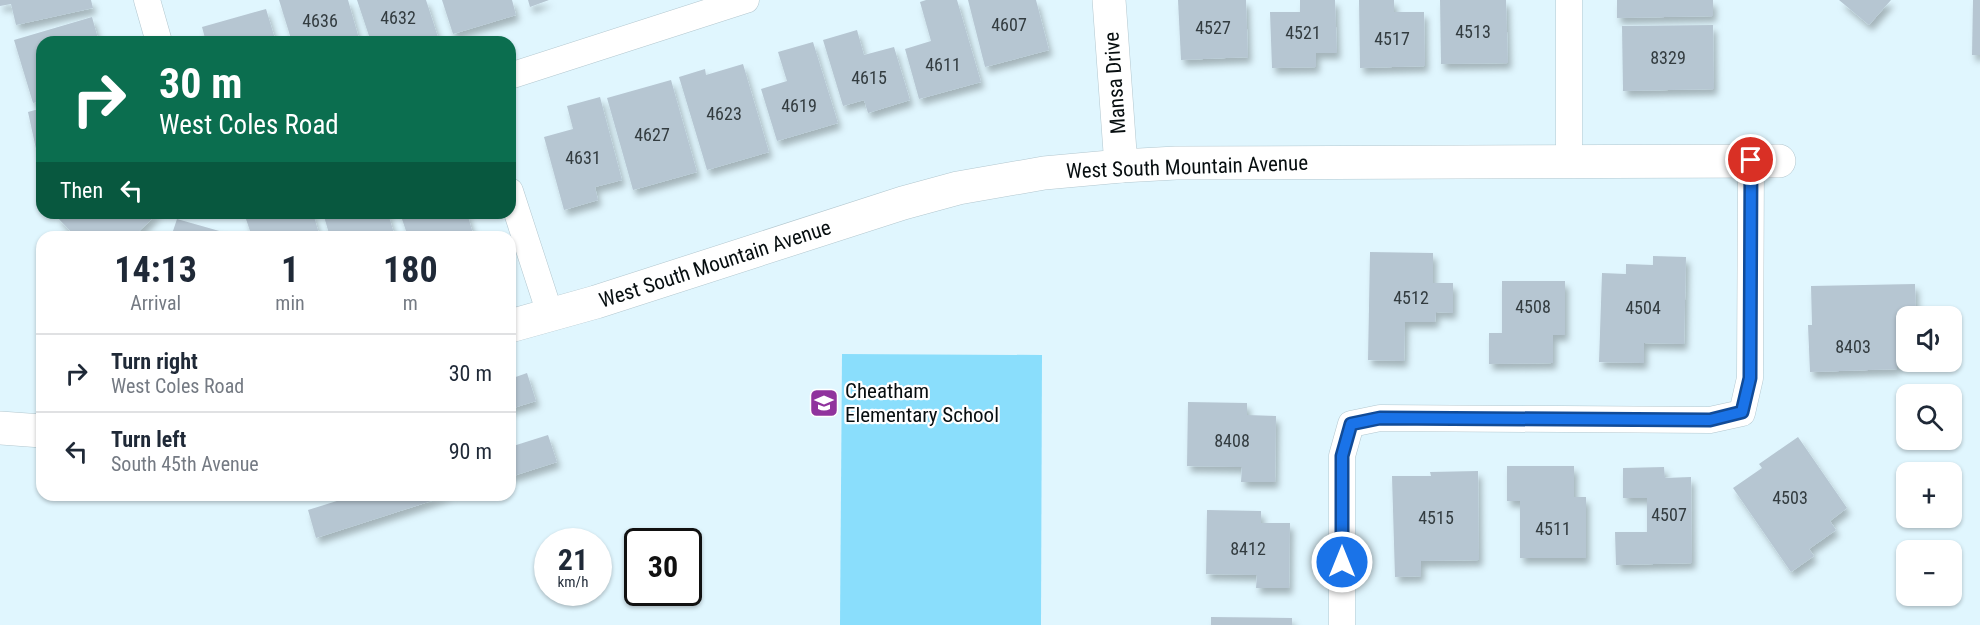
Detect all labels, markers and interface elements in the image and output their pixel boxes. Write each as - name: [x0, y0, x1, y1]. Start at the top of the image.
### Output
- house number: 4632: [380, 7, 416, 28]
- house number: 4636: [302, 10, 338, 31]
- house number: 4607: [991, 14, 1027, 35]
- house number: 4527: [1195, 17, 1231, 38]
- house number: 4513: [1455, 21, 1491, 42]
- house number: 4521: [1285, 22, 1321, 43]
- house number: 4517: [1374, 28, 1410, 49]
- street label: Mansa Drive: [1099, 31, 1131, 135]
- house number: 8329: [1650, 47, 1686, 68]
- house number: 4611: [925, 54, 961, 75]
- text: 30 m: [159, 59, 242, 108]
- icon: right: [60, 60, 138, 138]
- house number: 4615: [851, 67, 887, 88]
- house number: 4619: [781, 95, 817, 116]
- house number: 4623: [706, 103, 742, 124]
- text: West Coles Road: [159, 109, 339, 141]
- house number: 4627: [634, 124, 670, 145]
- pin: [1725, 134, 1776, 185]
- icon: arrive: [1734, 143, 1767, 176]
- house number: 4631: [565, 147, 601, 168]
- street label: West South Mountain Avenue: [1066, 151, 1309, 183]
- icon: left: [115, 174, 148, 207]
- text: Then: [60, 178, 103, 203]
- street label: West South Mountain Avenue: [596, 215, 834, 313]
- text: 14:13: [114, 249, 197, 291]
- text: 1: [281, 249, 299, 291]
- text: 180: [383, 249, 438, 291]
- house number: 4512: [1393, 287, 1429, 308]
- text: Arrival: [130, 291, 181, 315]
- text: min: [275, 291, 305, 315]
- text: m: [403, 291, 418, 315]
- house number: 4508: [1515, 296, 1551, 317]
- house number: 4504: [1625, 297, 1661, 318]
- map controls: [1896, 306, 1962, 606]
- button: sound: [1896, 306, 1962, 372]
- house number: 8403: [1835, 336, 1871, 357]
- text: Turn right: [111, 349, 198, 374]
- icon: right: [60, 357, 93, 390]
- text: 30 m: [449, 361, 492, 386]
- text: West Coles Road: [111, 374, 244, 398]
- place label: Cheatham Elementary School: [845, 379, 999, 427]
- button: search: [1896, 384, 1962, 450]
- school or university icon: Cheatham Elementary School: [808, 387, 840, 419]
- text: Turn left: [111, 427, 186, 452]
- house number: 8408: [1214, 430, 1250, 451]
- icon: left: [60, 435, 93, 468]
- text: 90 m: [449, 439, 492, 464]
- text: South 45th Avenue: [111, 452, 259, 476]
- button: +: [1896, 462, 1962, 528]
- house number: 4503: [1772, 487, 1808, 508]
- house number: 4507: [1651, 504, 1687, 525]
- house number: 4515: [1418, 507, 1454, 528]
- house number: 4511: [1535, 518, 1571, 539]
- speed limit sign: 30: [624, 528, 702, 606]
- position arrow: [1310, 530, 1374, 594]
- house number: 8412: [1230, 538, 1266, 559]
- button: −: [1896, 540, 1962, 606]
- text: 21: [558, 542, 588, 577]
- text: km/h: [558, 573, 588, 591]

